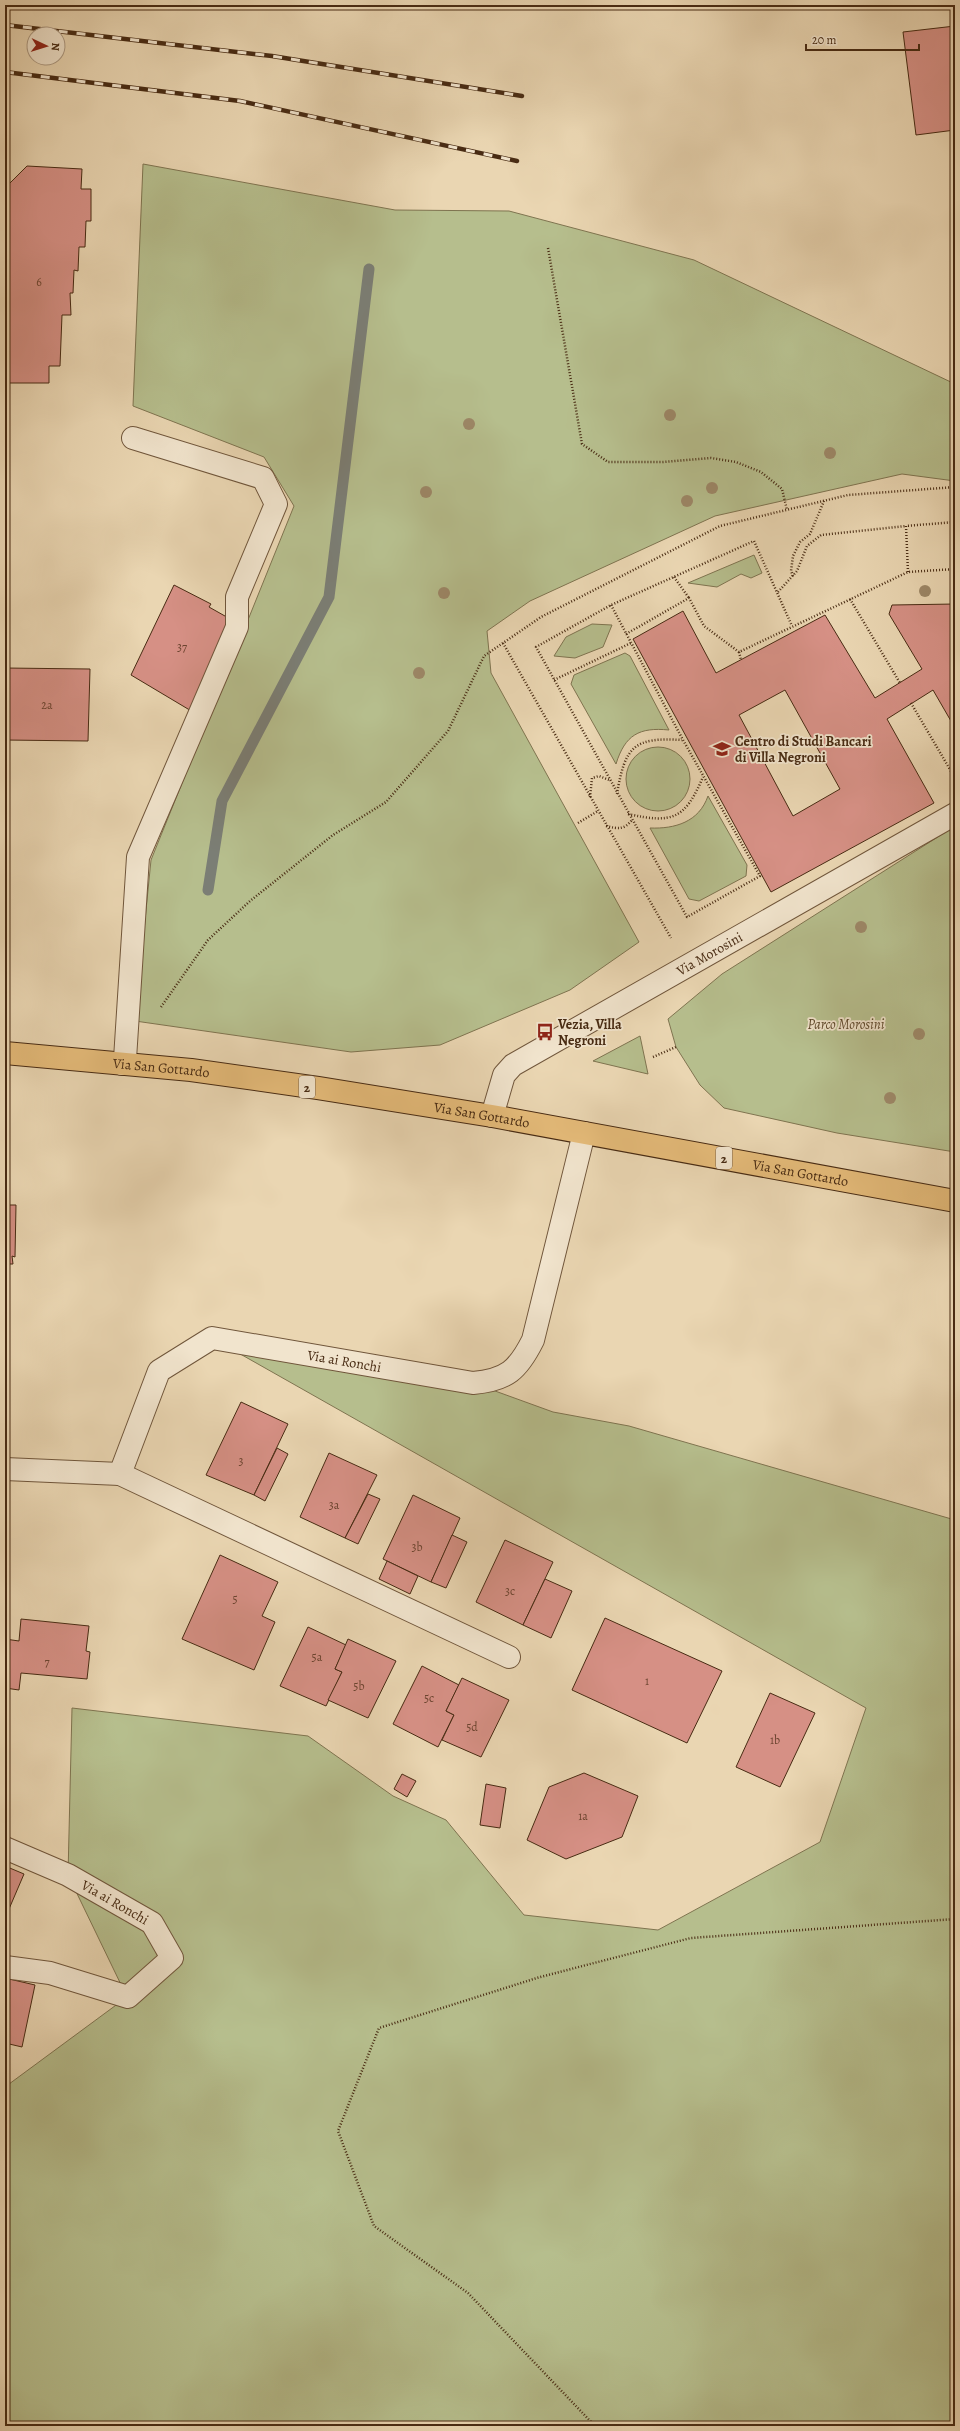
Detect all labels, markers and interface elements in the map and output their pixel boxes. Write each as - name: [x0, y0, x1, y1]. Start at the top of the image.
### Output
- north arrow: [26, 26, 66, 66]
- scale bar: [806, 26, 919, 52]
- text: 20 m: [812, 32, 836, 48]
- text: N: [48, 42, 63, 51]
- house number: 6: [36, 274, 42, 290]
- house number: 37: [177, 639, 188, 655]
- house number: 2a: [41, 697, 53, 713]
- place label: Centro di Studi Bancari di Villa Negroni: [735, 732, 872, 767]
- school or university icon: Centro di Studi Bancari di Villa Negroni: [712, 739, 732, 759]
- street label: Via Morosini: [672, 927, 746, 980]
- place label: Vezia, Villa Negroni: [557, 1015, 622, 1050]
- park label: Parco Morosini: [808, 1015, 885, 1034]
- bus stop icon: Vezia, Villa Negroni: [535, 1022, 555, 1042]
- street label: Via San Gottardo: [111, 1053, 211, 1082]
- road number: 2: [299, 1076, 315, 1098]
- street label: Via San Gottardo: [431, 1097, 531, 1132]
- road number: 2: [716, 1147, 732, 1169]
- street label: Via San Gottardo: [750, 1154, 850, 1191]
- street label: Via ai Ronchi: [305, 1345, 383, 1377]
- house number: 3: [239, 1453, 244, 1469]
- house number: 3a: [329, 1497, 340, 1513]
- house number: 3b: [411, 1539, 423, 1555]
- house number: 3c: [505, 1583, 515, 1599]
- house number: 5: [232, 1591, 238, 1607]
- house number: 5a: [312, 1649, 323, 1665]
- house number: 7: [44, 1654, 50, 1670]
- house number: 1: [645, 1673, 649, 1689]
- house number: 5b: [353, 1678, 365, 1694]
- house number: 5c: [424, 1690, 434, 1706]
- house number: 5d: [466, 1719, 478, 1735]
- house number: 1b: [770, 1732, 780, 1748]
- house number: 1a: [578, 1808, 588, 1824]
- street label: Via ai Ronchi: [77, 1875, 152, 1929]

